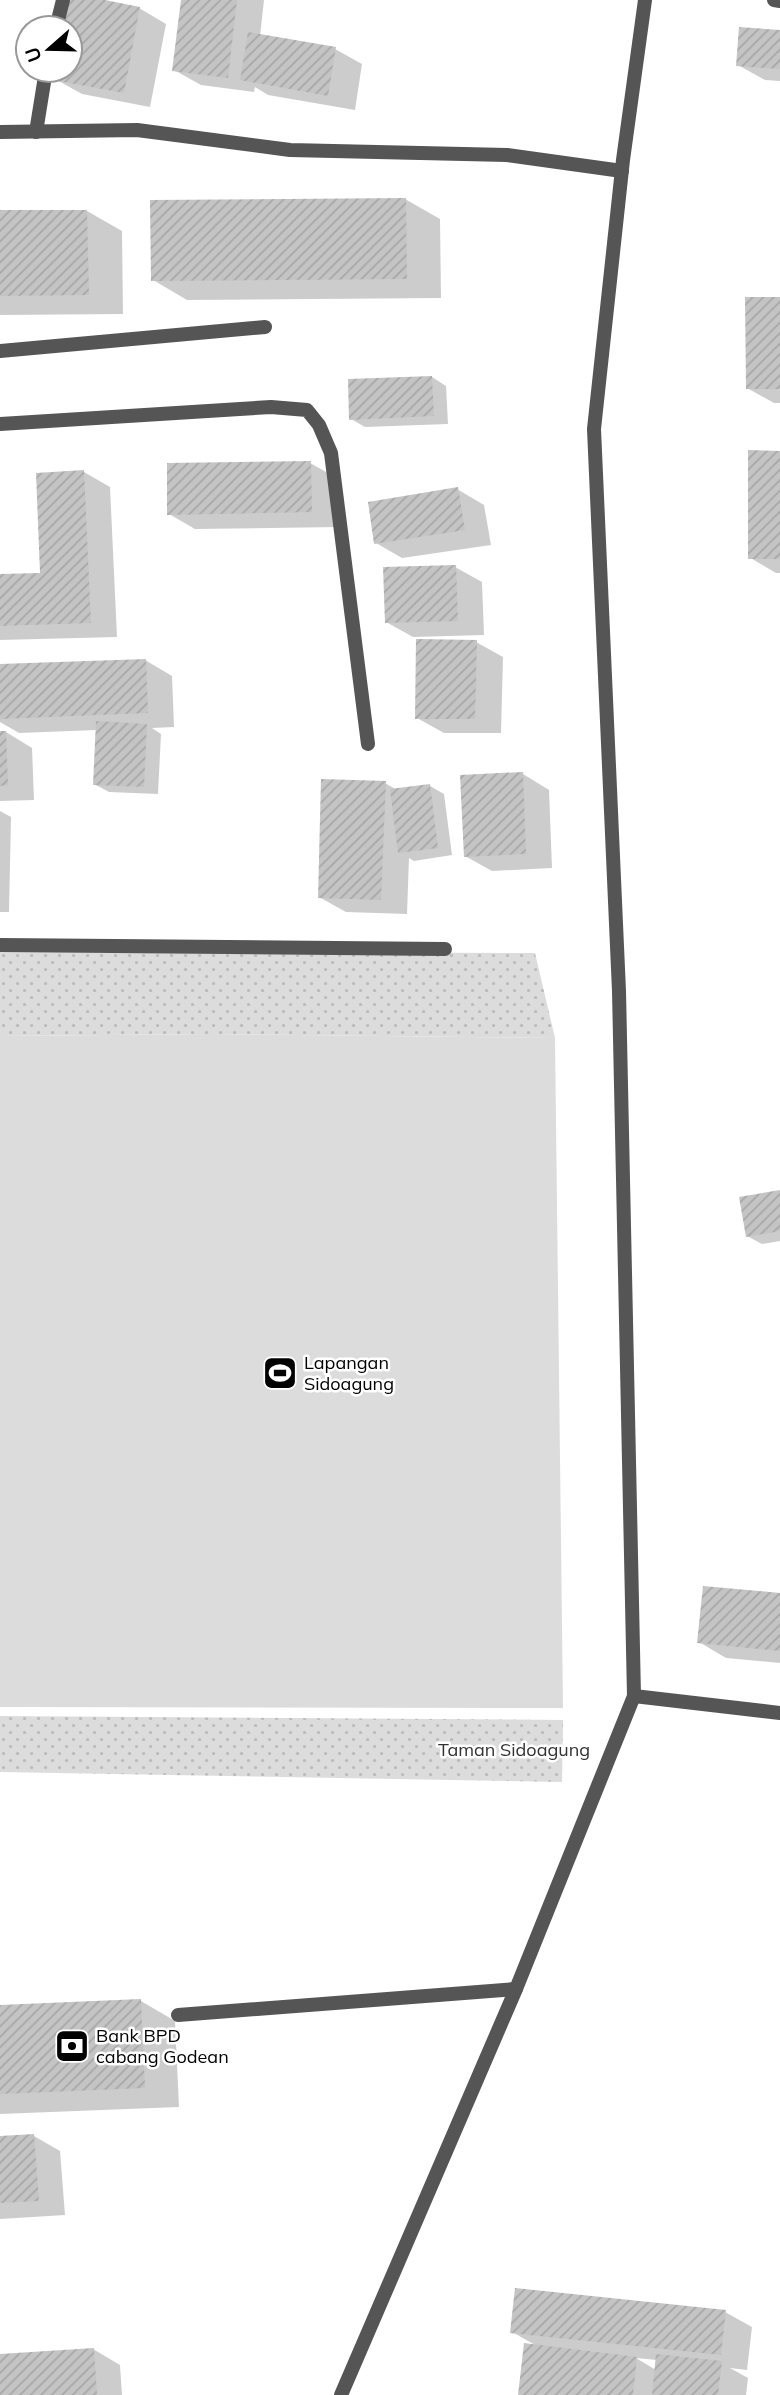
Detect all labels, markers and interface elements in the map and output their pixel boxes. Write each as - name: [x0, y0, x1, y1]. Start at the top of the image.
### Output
- north arrow: [14, 14, 84, 84]
- text: U: [19, 44, 47, 66]
- place label: Lapangan Sidoagung: [304, 1351, 394, 1395]
- sports icon: Lapangan Sidoagung: [261, 1354, 299, 1392]
- park label: Taman Sidoagung: [438, 1738, 590, 1761]
- place label: Bank BPD cabang Godean: [96, 2024, 229, 2068]
- bank icon: Bank BPD cabang Godean: [53, 2027, 91, 2065]

